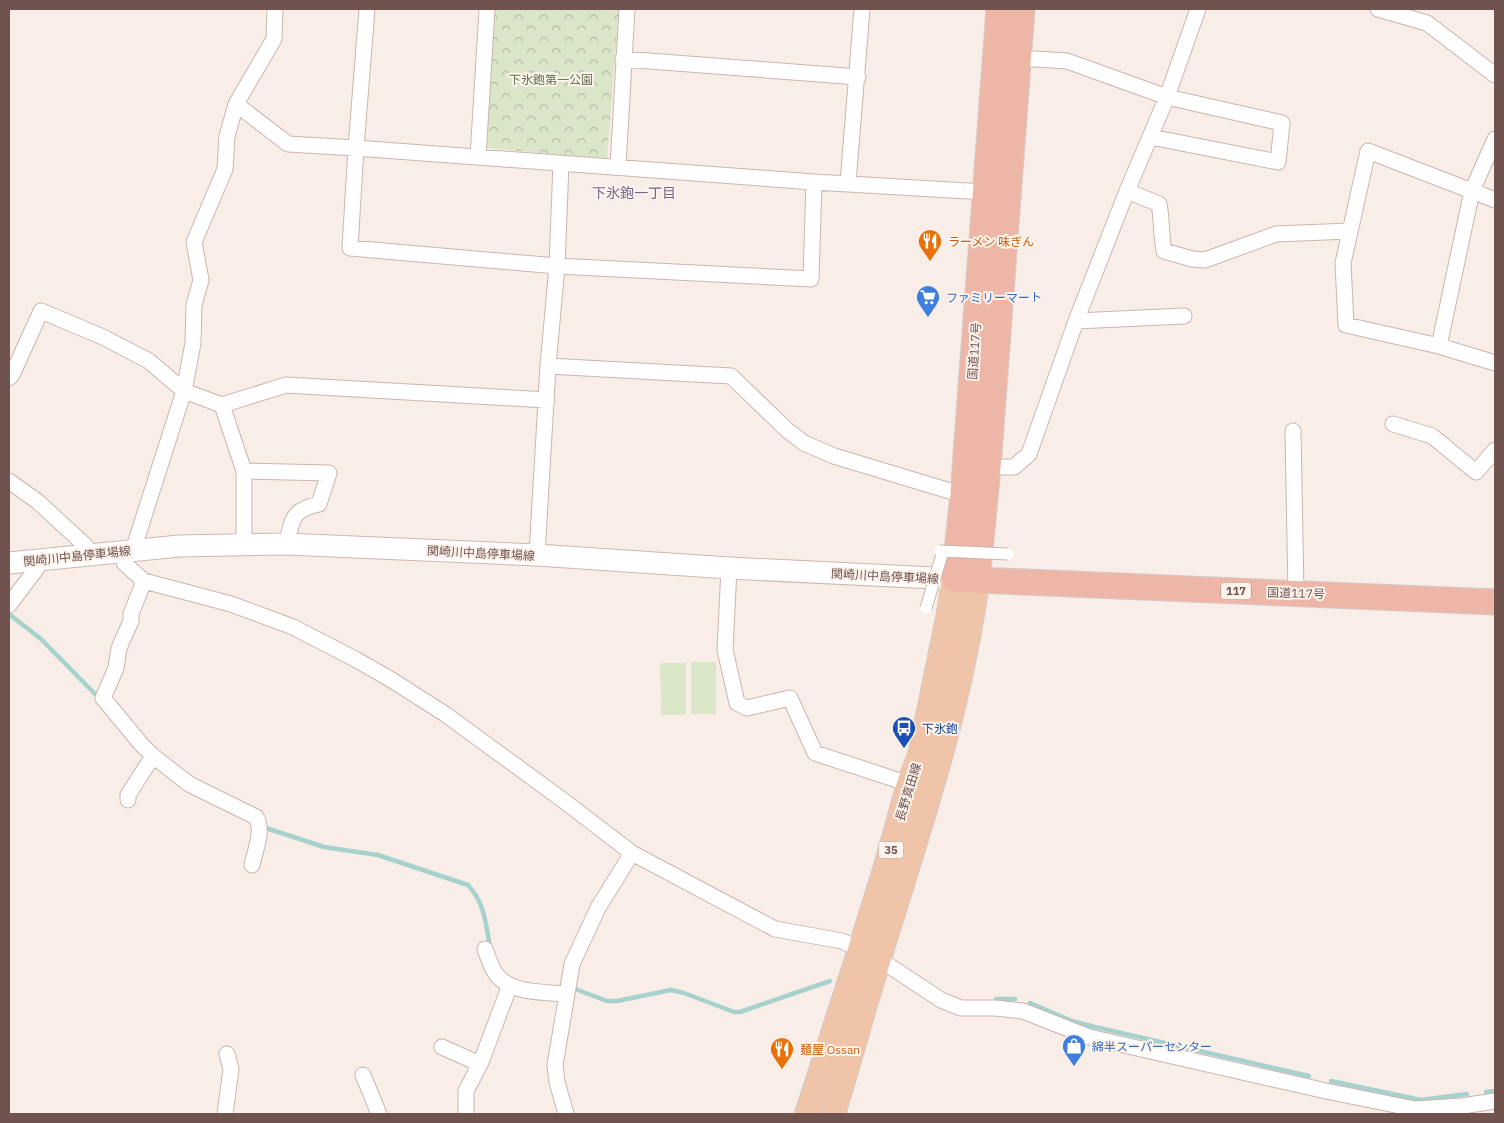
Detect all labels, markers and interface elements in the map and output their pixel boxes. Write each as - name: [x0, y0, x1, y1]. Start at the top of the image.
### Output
- park label: 下氷鉋第一公園: [509, 72, 593, 87]
- district label: 下氷鉋一丁目: [592, 184, 676, 202]
- restaurant icon: ラーメン 味ぎん: [917, 228, 943, 262]
- place label: ラーメン 味ぎん: [948, 234, 1034, 249]
- supermarket icon: ファミリーマート: [915, 284, 941, 318]
- place label: ファミリーマート: [946, 290, 1042, 305]
- street label: 国道117号: [965, 322, 983, 380]
- street label: 関崎川中島停車場線: [23, 543, 131, 569]
- street label: 関崎川中島停車場線: [427, 543, 535, 563]
- street label: 関崎川中島停車場線: [831, 566, 939, 586]
- road number: 117: [1221, 582, 1251, 600]
- street label: 国道117号: [1267, 584, 1325, 602]
- bus stop icon: 下氷鉋: [891, 715, 917, 749]
- place label: 下氷鉋: [922, 721, 958, 736]
- street label: 長野真田線: [892, 761, 924, 823]
- road number: 35: [878, 842, 904, 858]
- shop icon: 綿半スーパーセンター: [1061, 1033, 1087, 1067]
- restaurant icon: 麺屋 Ossan: [769, 1036, 795, 1070]
- place label: 綿半スーパーセンター: [1092, 1039, 1212, 1054]
- place label: 麺屋 Ossan: [800, 1042, 860, 1057]

